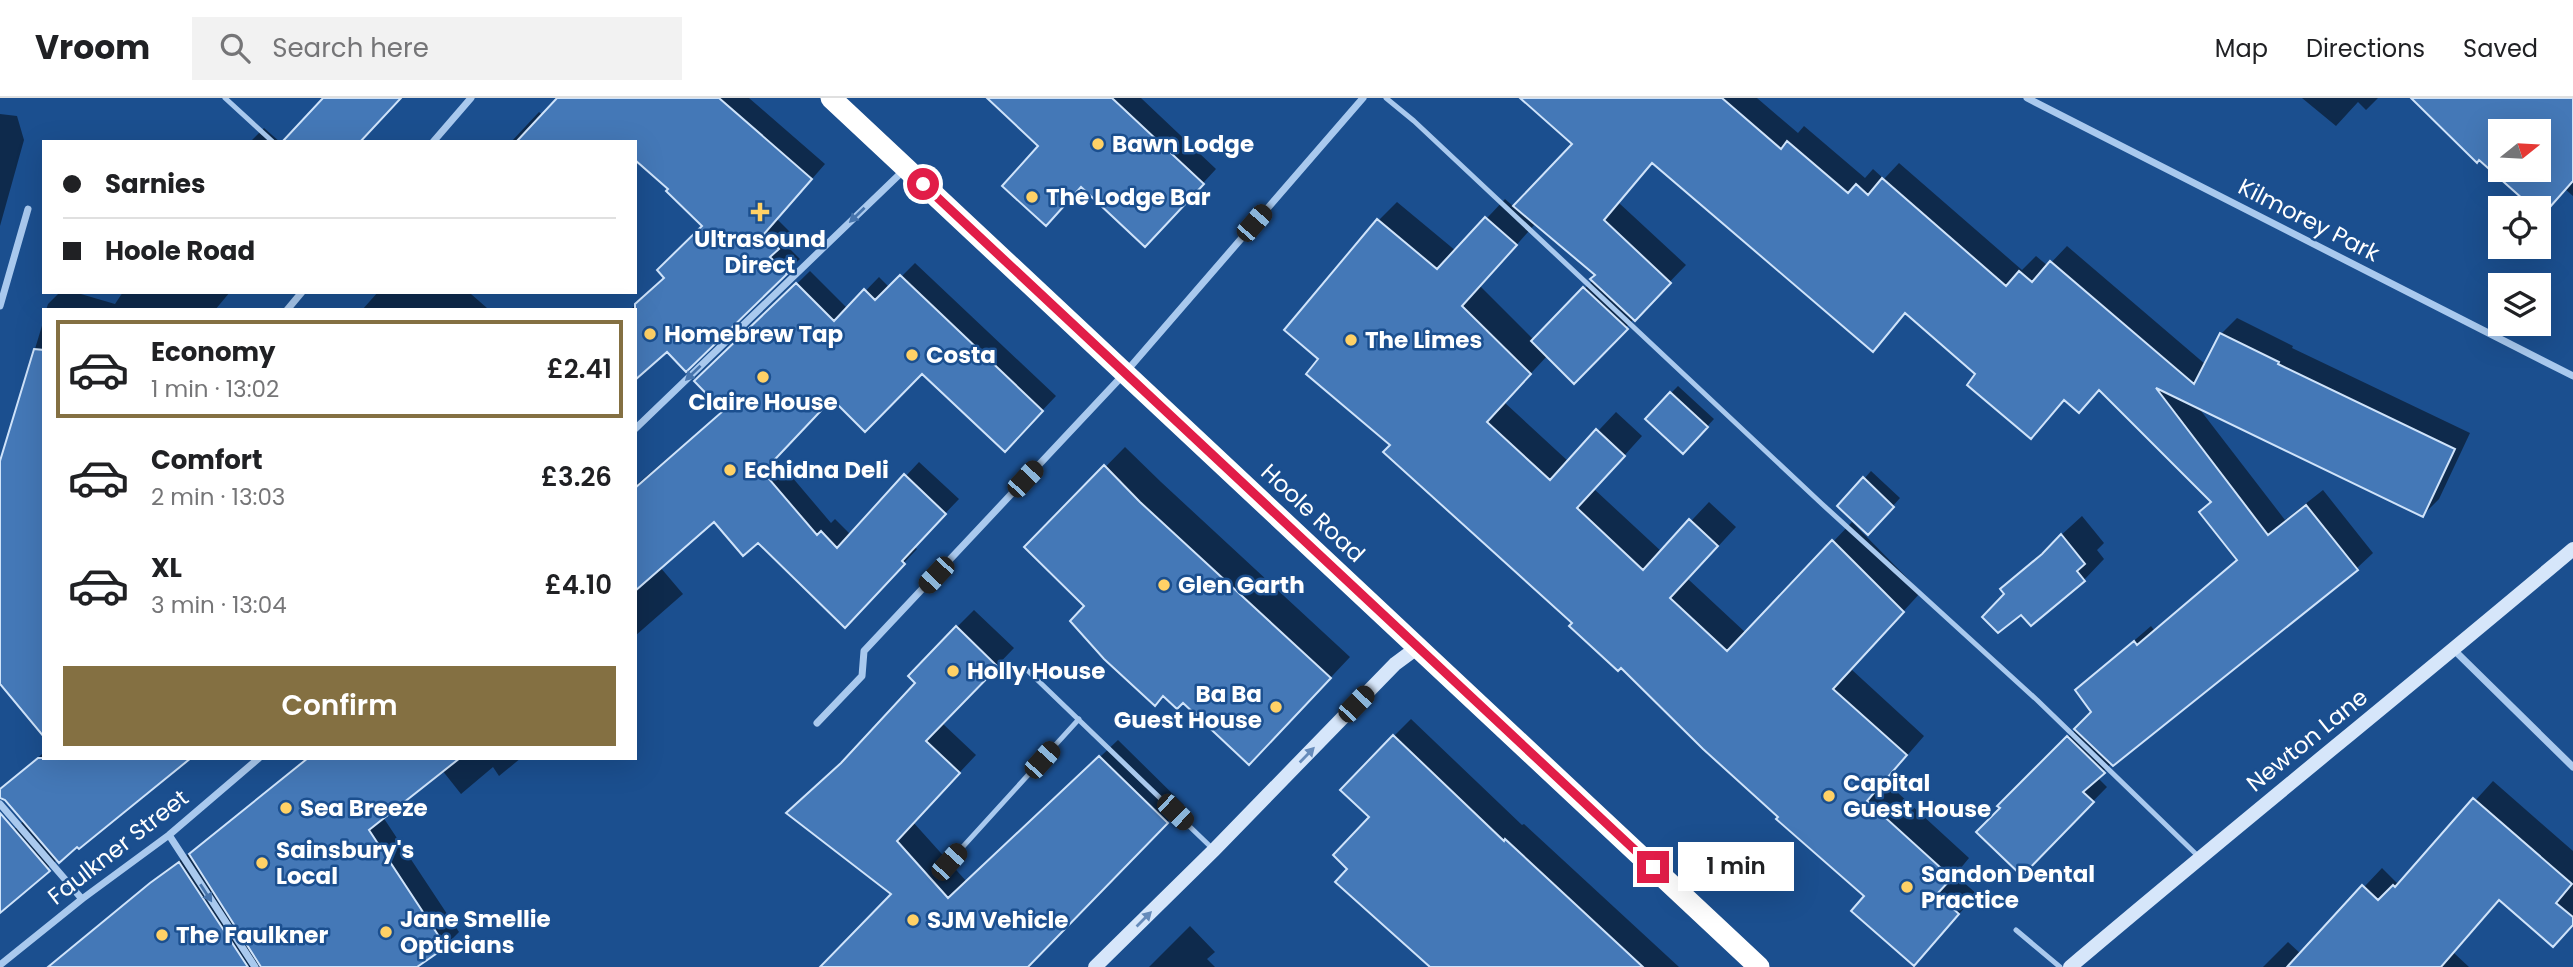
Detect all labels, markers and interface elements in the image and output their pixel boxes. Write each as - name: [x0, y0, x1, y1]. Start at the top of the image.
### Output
- search box: [192, 17, 682, 80]
- text: Vroom: [35, 24, 150, 71]
- icon: search: [216, 29, 254, 67]
- text: Search here: [272, 30, 429, 66]
- text: Map: [2215, 32, 2268, 65]
- text: Directions: [2306, 32, 2425, 65]
- text: Saved: [2463, 32, 2538, 65]
- north arrow: [2488, 119, 2552, 182]
- map controls: [2488, 119, 2551, 336]
- place label: Bawn Lodge: [1112, 128, 1254, 160]
- marker: Bawn Lodge: [1090, 136, 1106, 152]
- text: Sarnies: [105, 166, 206, 202]
- route start: [907, 168, 939, 200]
- street label: Kilmorey Park: [2233, 171, 2385, 269]
- place label: The Lodge Bar: [1046, 181, 1211, 213]
- marker: The Lodge Bar: [1024, 189, 1040, 205]
- button: locate: [2488, 196, 2551, 259]
- car: [1233, 200, 1276, 246]
- marker: Ultrasound Direct: [750, 202, 770, 222]
- one-way arrow: [849, 207, 866, 223]
- place label: Ultrasound Direct: [694, 223, 826, 281]
- text: Hoole Road: [105, 233, 255, 269]
- button: layers: [2488, 273, 2551, 336]
- place label: Homebrew Tap: [664, 318, 843, 350]
- place label: The Limes: [1365, 324, 1482, 356]
- marker: Homebrew Tap: [642, 326, 658, 342]
- marker: The Limes: [1343, 332, 1359, 348]
- text: Economy: [151, 334, 275, 370]
- icon: car: [67, 338, 130, 401]
- place label: Costa: [926, 339, 996, 371]
- marker: Costa: [904, 347, 920, 363]
- text: £2.41: [547, 351, 612, 387]
- one-way arrow: [685, 365, 702, 381]
- marker: Claire House: [755, 369, 771, 385]
- text: 1 min · 13:02: [151, 373, 279, 405]
- place label: Claire House: [688, 386, 838, 418]
- text: Comfort: [151, 442, 263, 478]
- icon: car: [67, 446, 130, 509]
- place label: Echidna Deli: [744, 454, 889, 486]
- car: [1003, 456, 1048, 502]
- street label: Hoole Road: [1254, 457, 1372, 569]
- text: £3.26: [541, 459, 612, 495]
- marker: Echidna Deli: [722, 462, 738, 478]
- text: 2 min · 13:03: [151, 481, 285, 513]
- text: XL: [151, 550, 182, 586]
- car: [914, 552, 959, 598]
- icon: car: [67, 554, 130, 617]
- text: £4.10: [545, 567, 612, 603]
- place label: Glen Garth: [1178, 569, 1305, 601]
- marker: Glen Garth: [1156, 577, 1172, 593]
- text: 3 min · 13:04: [151, 589, 287, 621]
- place label: Holly House: [967, 655, 1105, 687]
- marker: Holly House: [945, 663, 961, 679]
- button: Confirm: [63, 666, 616, 746]
- place label: Ba Ba Guest House: [1114, 678, 1262, 736]
- street label: Newton Lane: [2240, 681, 2374, 799]
- car: [1334, 682, 1379, 726]
- marker: Ba Ba Guest House: [1268, 699, 1284, 715]
- car: [1021, 737, 1064, 783]
- one-way arrow: [1299, 746, 1316, 763]
- place label: Capital Guest House: [1843, 767, 1991, 825]
- street label: Faulkner Street: [41, 782, 195, 912]
- marker: Capital Guest House: [1821, 788, 1837, 804]
- car: [1153, 790, 1198, 834]
- place label: Sea Breeze: [300, 792, 428, 824]
- marker: Sea Breeze: [278, 800, 294, 816]
- place label: Sainsbury's Local: [276, 834, 414, 892]
- car: [928, 839, 971, 885]
- callout: 1 min: [1678, 842, 1793, 892]
- text: 1 min: [1706, 850, 1766, 882]
- route end: [1637, 851, 1669, 883]
- marker: Sainsbury's Local: [254, 855, 270, 871]
- place label: Sandon Dental Practice: [1921, 858, 2095, 916]
- marker: Sandon Dental Practice: [1899, 879, 1915, 895]
- one-way arrow: [199, 883, 212, 902]
- place label: Jane Smellie Opticians: [400, 903, 551, 961]
- place label: SJM Vehicle: [927, 904, 1069, 936]
- one-way arrow: [1135, 911, 1151, 928]
- marker: SJM Vehicle: [905, 912, 921, 928]
- place label: The Faulkner: [176, 919, 329, 951]
- marker: Jane Smellie Opticians: [378, 924, 394, 940]
- marker: The Faulkner: [154, 927, 170, 943]

